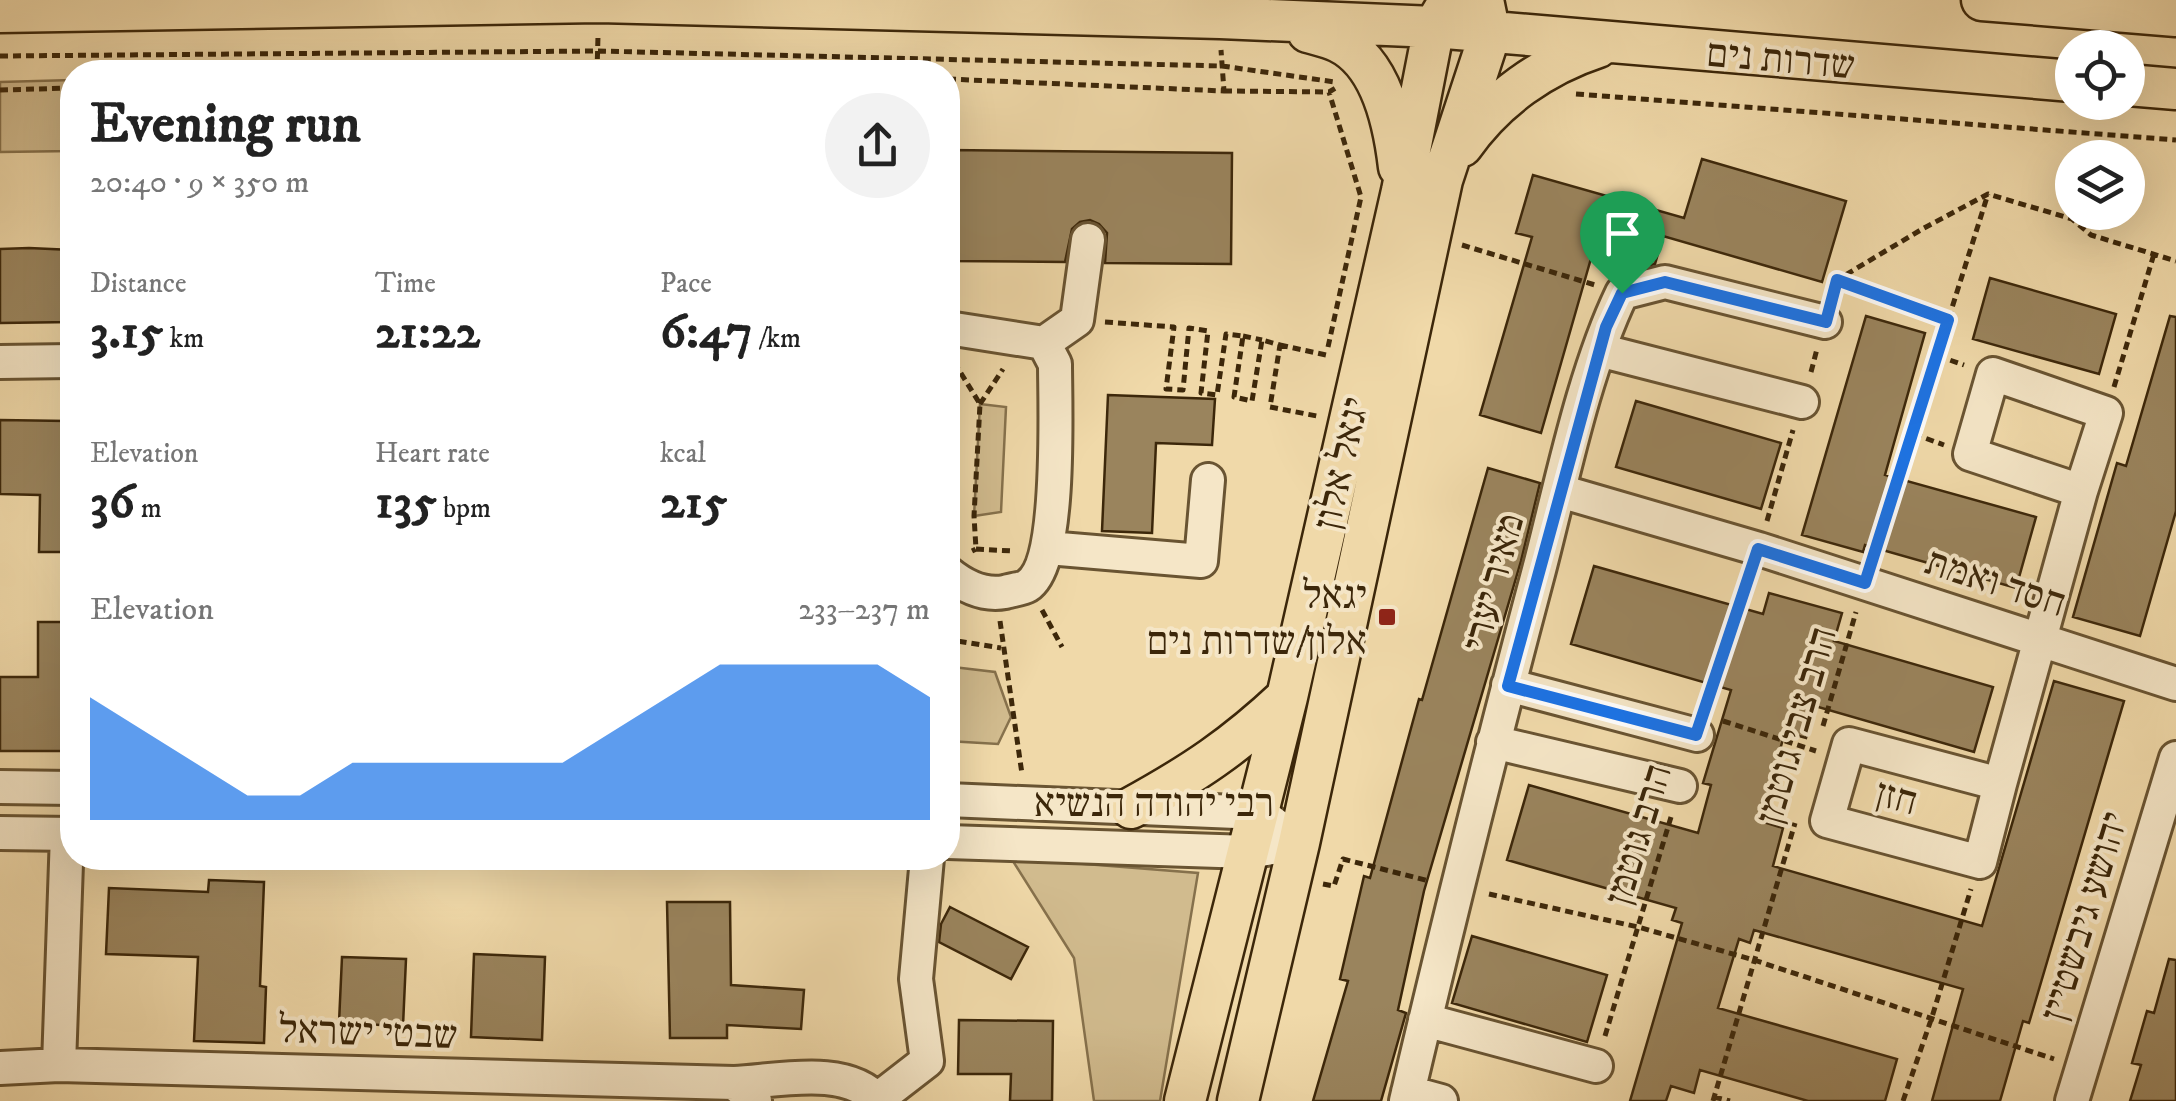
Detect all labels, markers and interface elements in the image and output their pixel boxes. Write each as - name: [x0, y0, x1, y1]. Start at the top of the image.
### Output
- street label: שדרות נים: [1704, 30, 1857, 92]
- map controls: [2055, 30, 2145, 230]
- button: locate: [2055, 30, 2145, 120]
- text: Evening run: [90, 91, 361, 160]
- button: share: [825, 93, 930, 198]
- button: layers: [2055, 140, 2145, 230]
- text: 20:40 · 9 × 350 m: [90, 163, 309, 203]
- pin: [1580, 191, 1665, 294]
- icon: arrive: [1595, 206, 1650, 261]
- text: Distance: [90, 266, 186, 301]
- text: Time: [375, 266, 436, 301]
- text: Pace: [660, 266, 712, 301]
- text: 3.15: [90, 301, 163, 364]
- text: 21:22: [375, 301, 480, 364]
- text: 6:47: [660, 301, 753, 364]
- text: km: [163, 321, 204, 356]
- text: /km: [753, 321, 801, 356]
- street label: יגאל אלון: [1304, 393, 1382, 535]
- text: Elevation: [90, 436, 198, 471]
- text: Heart rate: [375, 436, 490, 471]
- text: kcal: [660, 436, 706, 471]
- text: 36: [90, 471, 135, 534]
- text: 135: [375, 471, 437, 534]
- text: 215: [660, 471, 727, 534]
- text: m: [135, 491, 162, 526]
- text: bpm: [437, 491, 491, 526]
- street label: מאיר יערי: [1453, 508, 1537, 657]
- street label: חסד ואמת: [1918, 538, 2072, 630]
- place label: יגאל אלון/שדרות נים: [1147, 572, 1367, 668]
- text: Elevation: [90, 590, 214, 630]
- text: 233–237 m: [798, 590, 930, 630]
- marker: יגאל אלון/שדרות נים: [1376, 606, 1398, 628]
- street label: הרב צבי גוטמן: [1746, 622, 1850, 830]
- street label: הרב גוטמן: [1595, 758, 1685, 911]
- street label: חזן: [1870, 769, 1923, 828]
- street label: רבי יהודה הנשיא: [1034, 780, 1274, 830]
- street label: יהושע גיבשטיין: [2030, 806, 2141, 1027]
- street label: שבטי ישראל: [277, 1006, 459, 1062]

